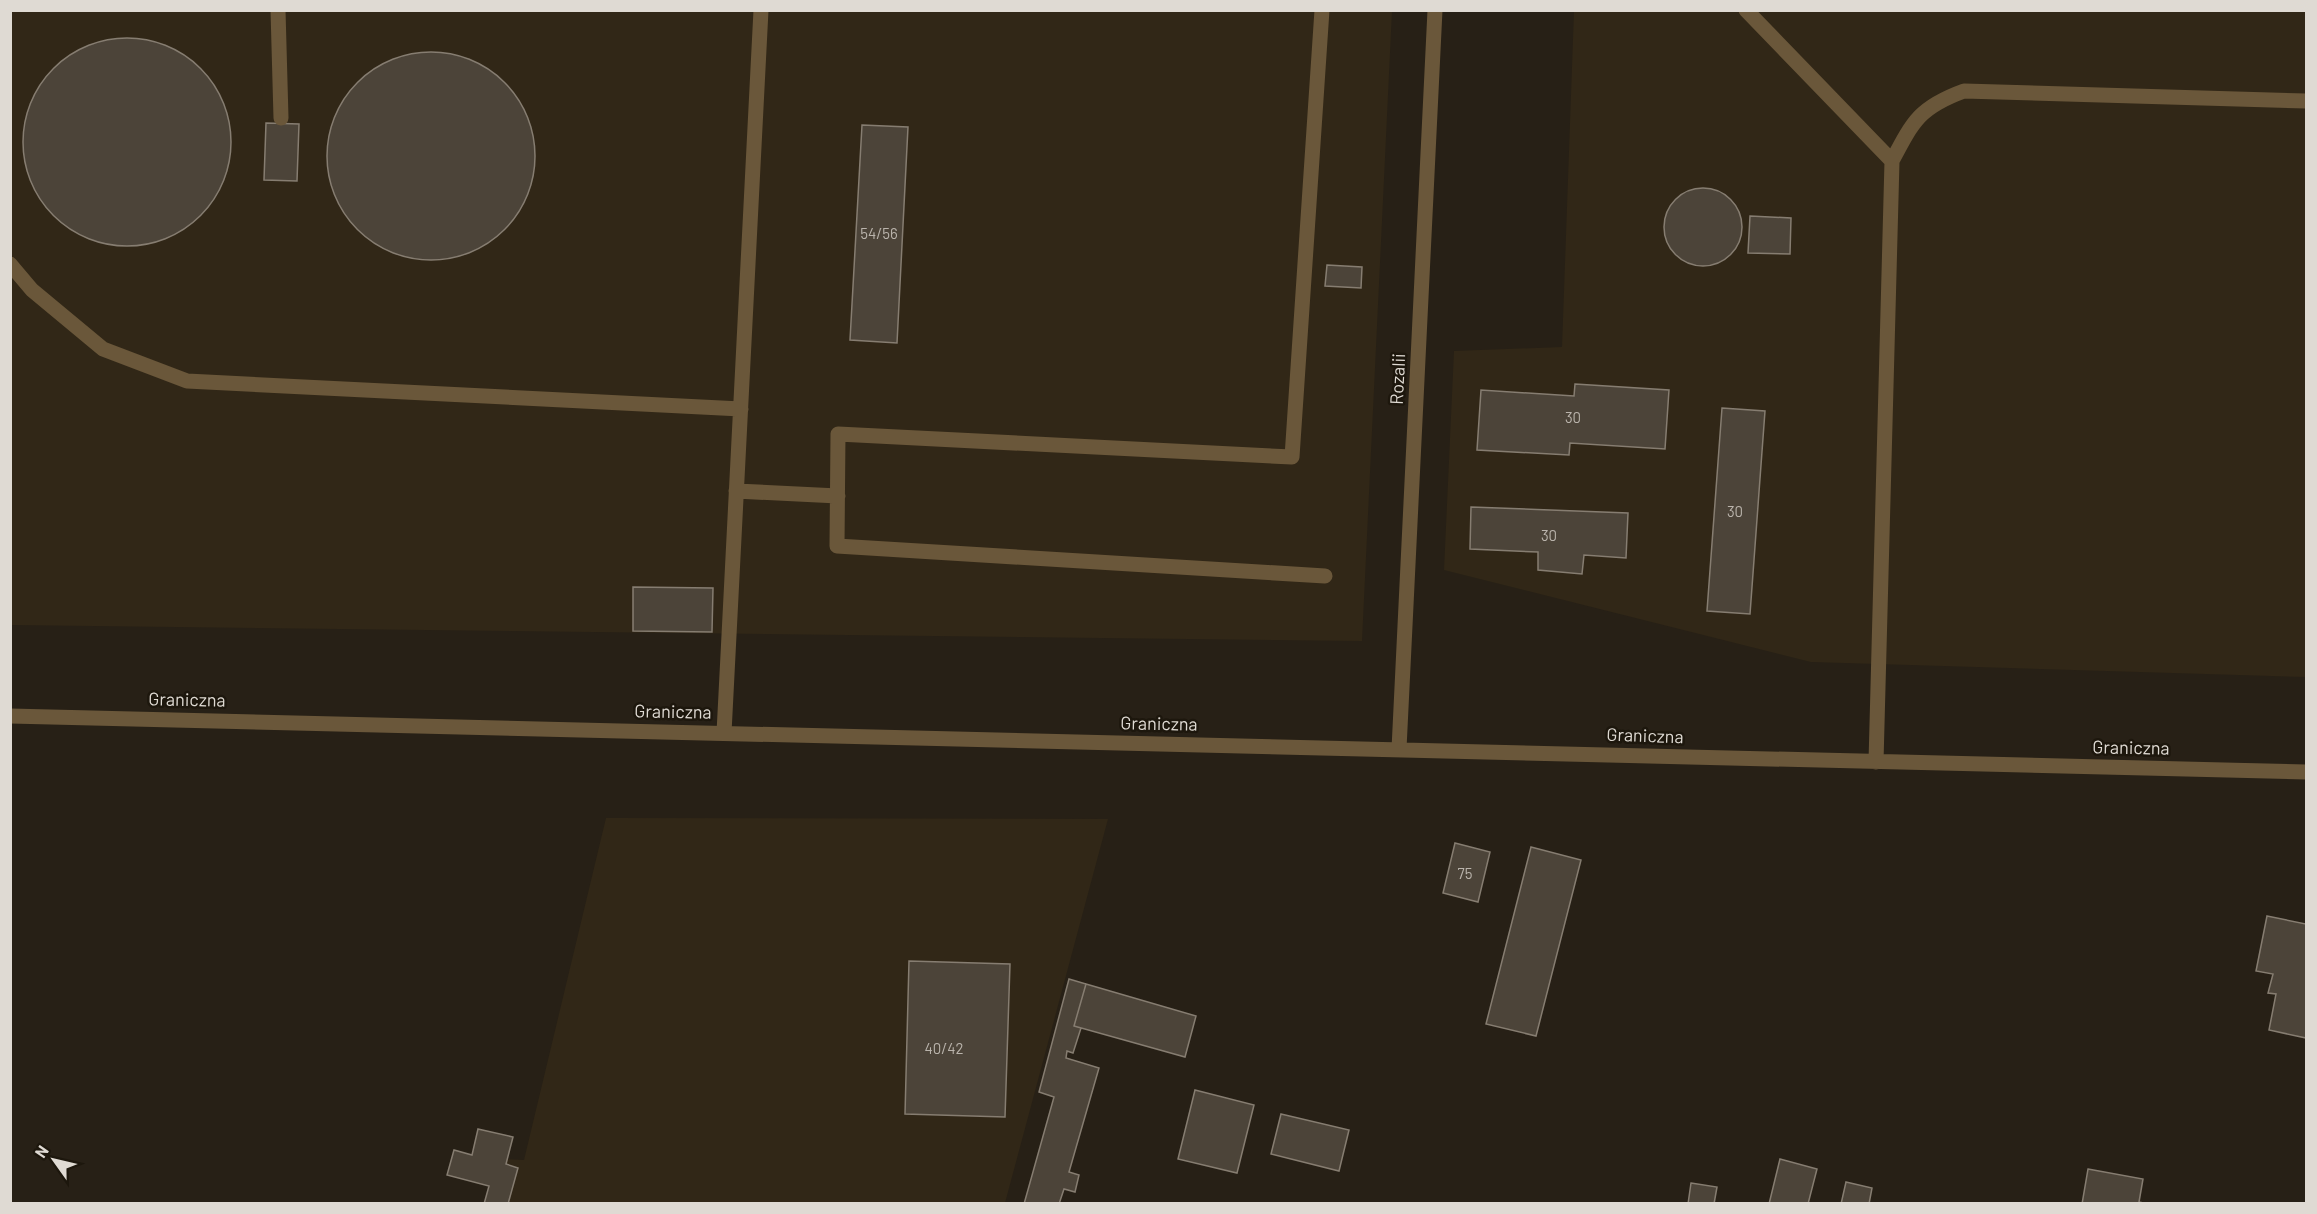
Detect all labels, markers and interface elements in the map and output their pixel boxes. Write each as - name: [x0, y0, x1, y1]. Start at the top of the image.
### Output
- house number: 54/56: [860, 224, 898, 242]
- street label: Rozalii: [1385, 353, 1409, 405]
- house number: 30: [1565, 408, 1581, 426]
- house number: 30: [1727, 502, 1743, 520]
- house number: 30: [1541, 526, 1557, 544]
- street label: Graniczna: [148, 687, 226, 711]
- street label: Graniczna: [634, 699, 712, 723]
- street label: Graniczna: [1120, 711, 1198, 735]
- street label: Graniczna: [1606, 723, 1684, 747]
- street label: Graniczna: [2092, 735, 2170, 759]
- house number: 75: [1458, 864, 1472, 882]
- house number: 40/42: [924, 1039, 964, 1057]
- north arrow: [24, 1130, 84, 1190]
- text: N: [30, 1142, 52, 1161]

